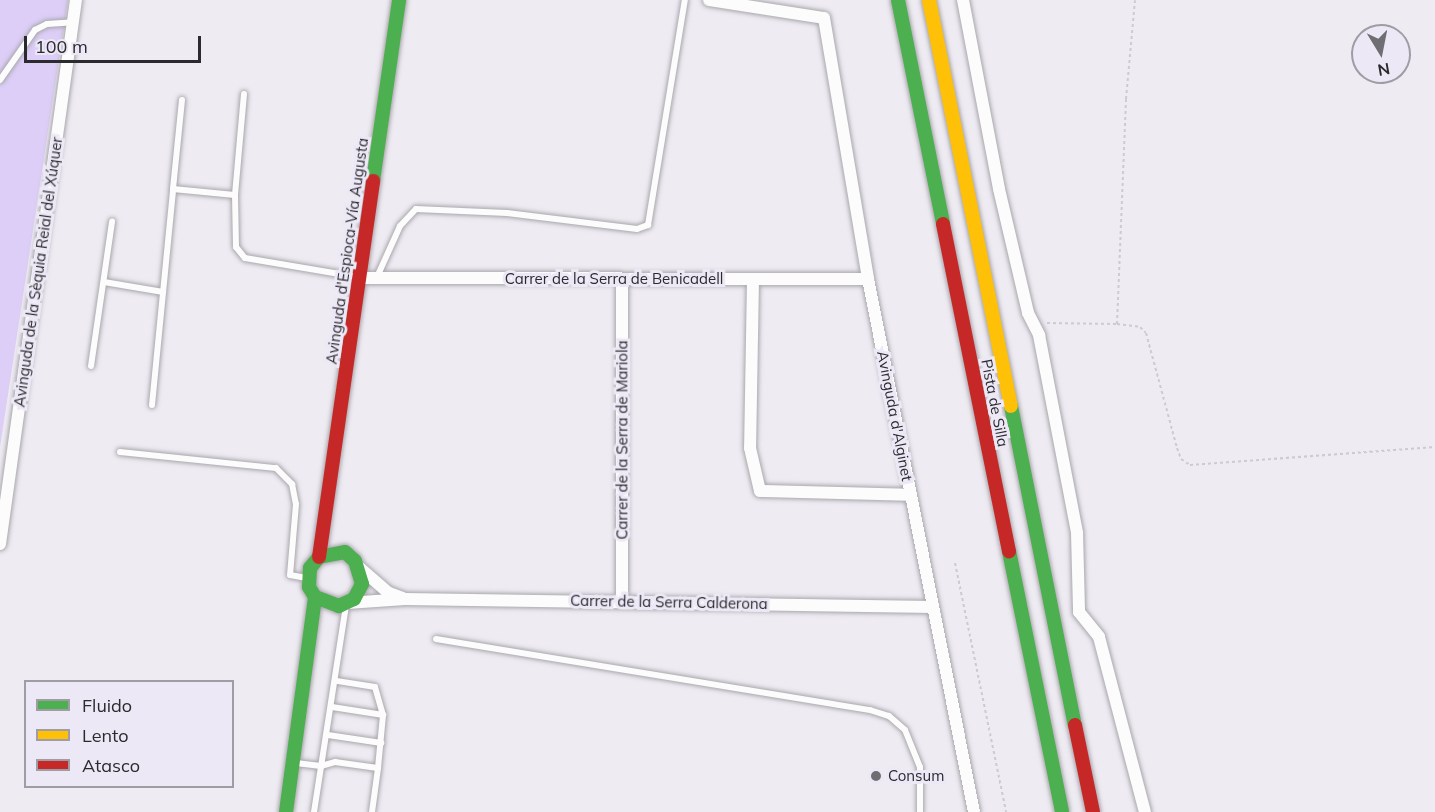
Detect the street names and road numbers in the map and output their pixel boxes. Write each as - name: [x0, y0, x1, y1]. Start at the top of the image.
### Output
- street label: Avinguda de la Sèquia Reial del Xúquer: [10, 136, 66, 408]
- street label: Avinguda d'Espioca-Vía Augusta: [322, 137, 372, 365]
- street label: Carrer de la Serra de Benicadell: [505, 270, 723, 288]
- street label: Carrer de la Serra de Mariola: [613, 340, 631, 540]
- street label: Avinguda d'Alginet: [874, 349, 916, 483]
- street label: Pista de Silla: [978, 358, 1012, 448]
- street label: Carrer de la Serra Calderona: [570, 591, 768, 613]

